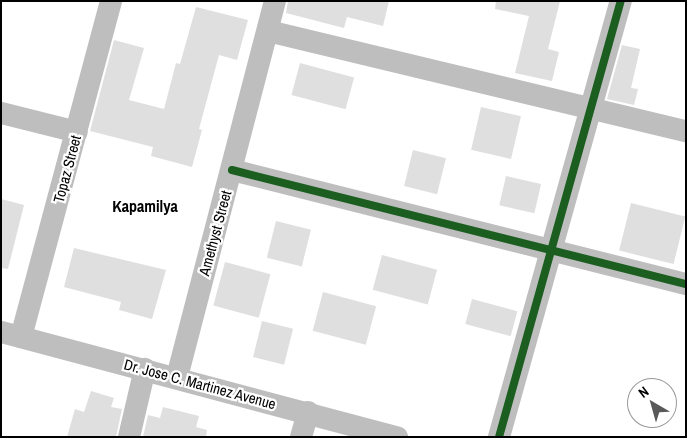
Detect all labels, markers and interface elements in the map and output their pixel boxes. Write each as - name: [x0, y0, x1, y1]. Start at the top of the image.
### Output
- street label: Topaz Street: [49, 133, 85, 205]
- street label: Amethyst Street: [195, 188, 235, 278]
- district label: Kapamilya: [112, 196, 178, 216]
- street label: Dr. Jose C. Martinez Avenue: [122, 355, 278, 413]
- north arrow: [627, 378, 677, 428]
- text: N: [635, 382, 652, 402]

